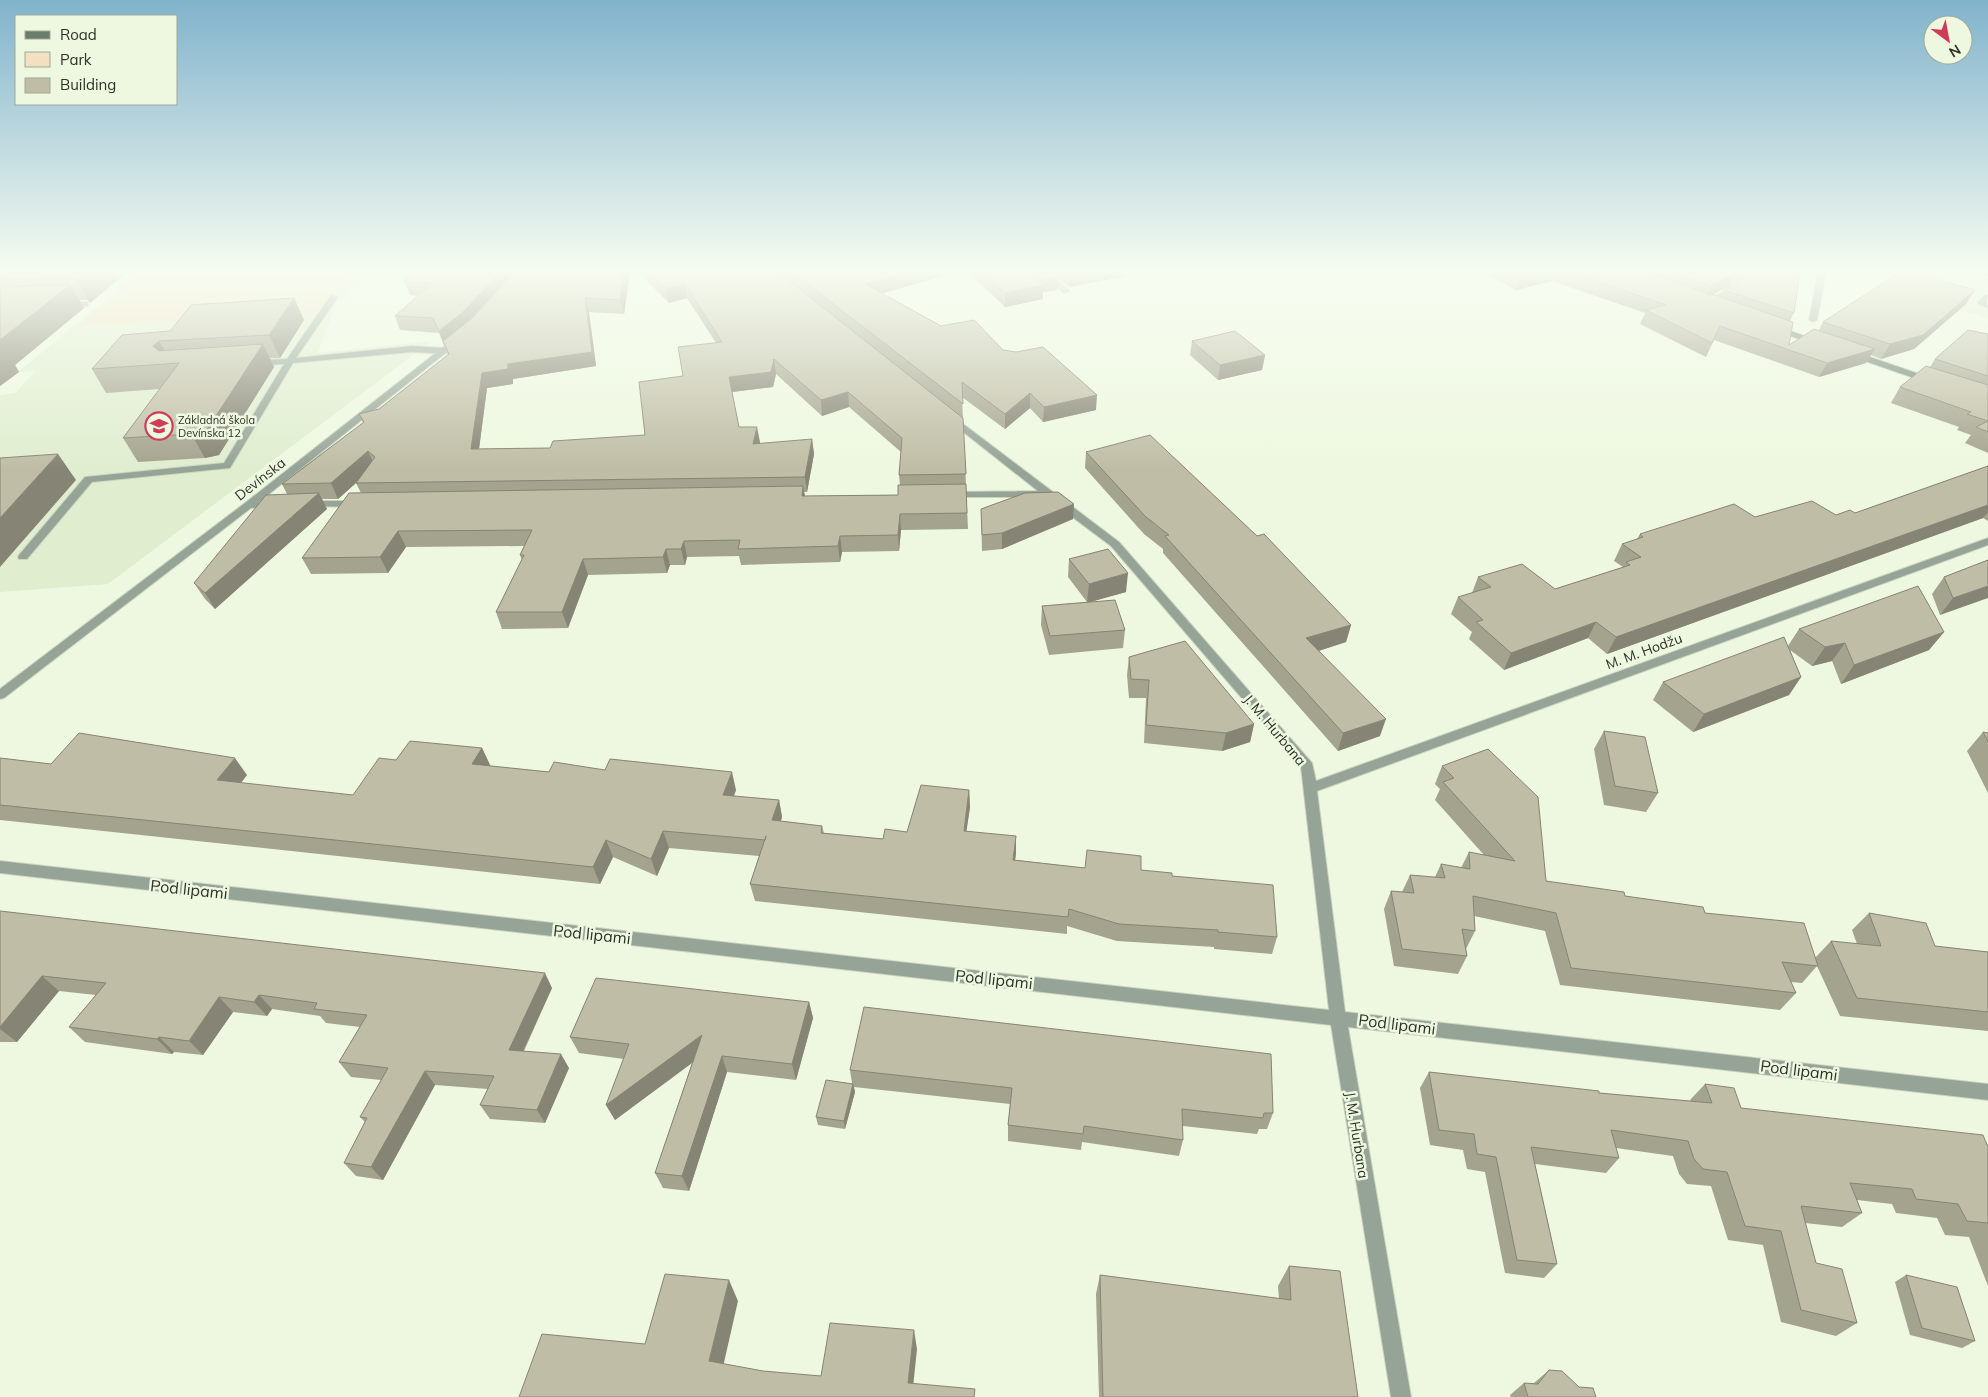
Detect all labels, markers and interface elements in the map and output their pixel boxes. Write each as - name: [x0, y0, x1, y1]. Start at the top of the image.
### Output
- legend: [15, 15, 178, 105]
- north arrow: [1923, 15, 1973, 65]
- text: Road: [60, 25, 97, 44]
- text: N: [1946, 41, 1964, 61]
- text: Park: [60, 50, 92, 69]
- text: Building: [60, 75, 116, 94]
- school or university icon: Základná škola Devínska 12: [144, 411, 174, 441]
- place label: Základná škola Devínska 12: [178, 413, 255, 440]
- street label: Devínska: [231, 454, 289, 504]
- street label: M. M. Hodžu: [1603, 629, 1685, 673]
- street label: J. M. Hurbana: [1240, 691, 1310, 769]
- street label: Pod lipami: [149, 875, 229, 903]
- street label: Pod lipami: [552, 920, 632, 948]
- street label: Pod lipami: [954, 965, 1034, 993]
- street label: Pod lipami: [1357, 1009, 1437, 1039]
- street label: Pod lipami: [1759, 1055, 1839, 1085]
- street label: J. M. Hurbana: [1341, 1090, 1373, 1180]

